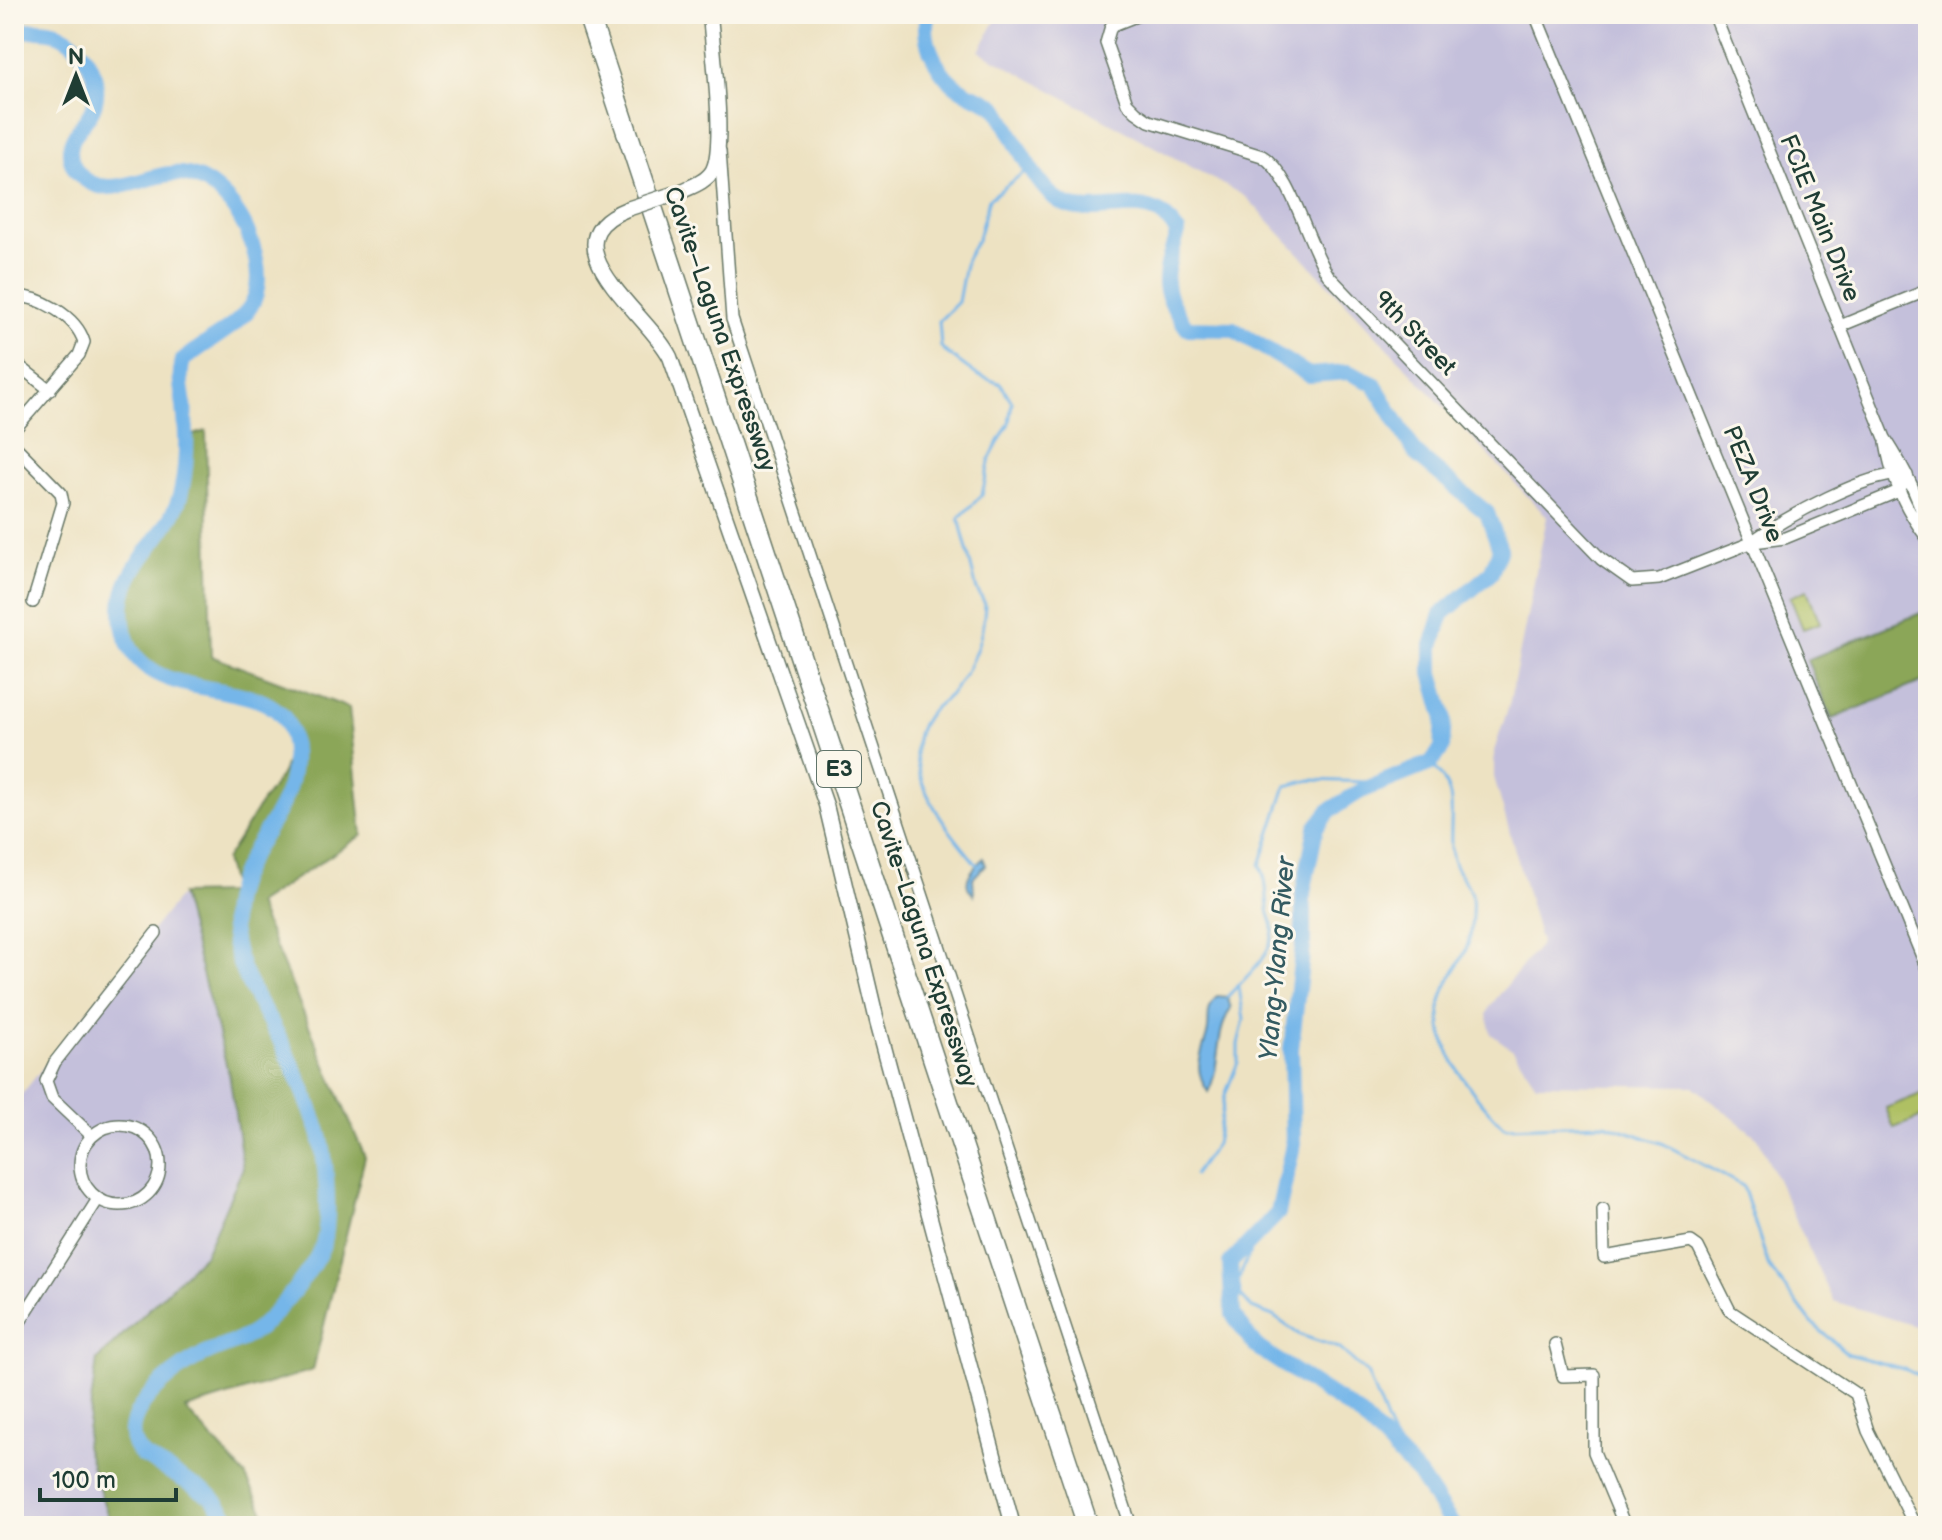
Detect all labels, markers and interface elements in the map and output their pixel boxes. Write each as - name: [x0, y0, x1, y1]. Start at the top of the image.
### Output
- north arrow: [36, 36, 116, 116]
- text: N: [68, 44, 84, 71]
- street label: FCIE Main Drive: [1773, 130, 1867, 306]
- street label: Cavite–Laguna Expressway: [658, 183, 782, 475]
- street label: 9th Street: [1368, 285, 1463, 382]
- street label: PEZA Drive: [1716, 421, 1790, 547]
- road number: E3: [817, 751, 861, 787]
- street label: Cavite–Laguna Expressway: [864, 797, 984, 1091]
- water label: Ylang-Ylang River: [1254, 854, 1302, 1062]
- scale bar: [40, 1452, 176, 1502]
- text: 100 m: [52, 1466, 116, 1495]

